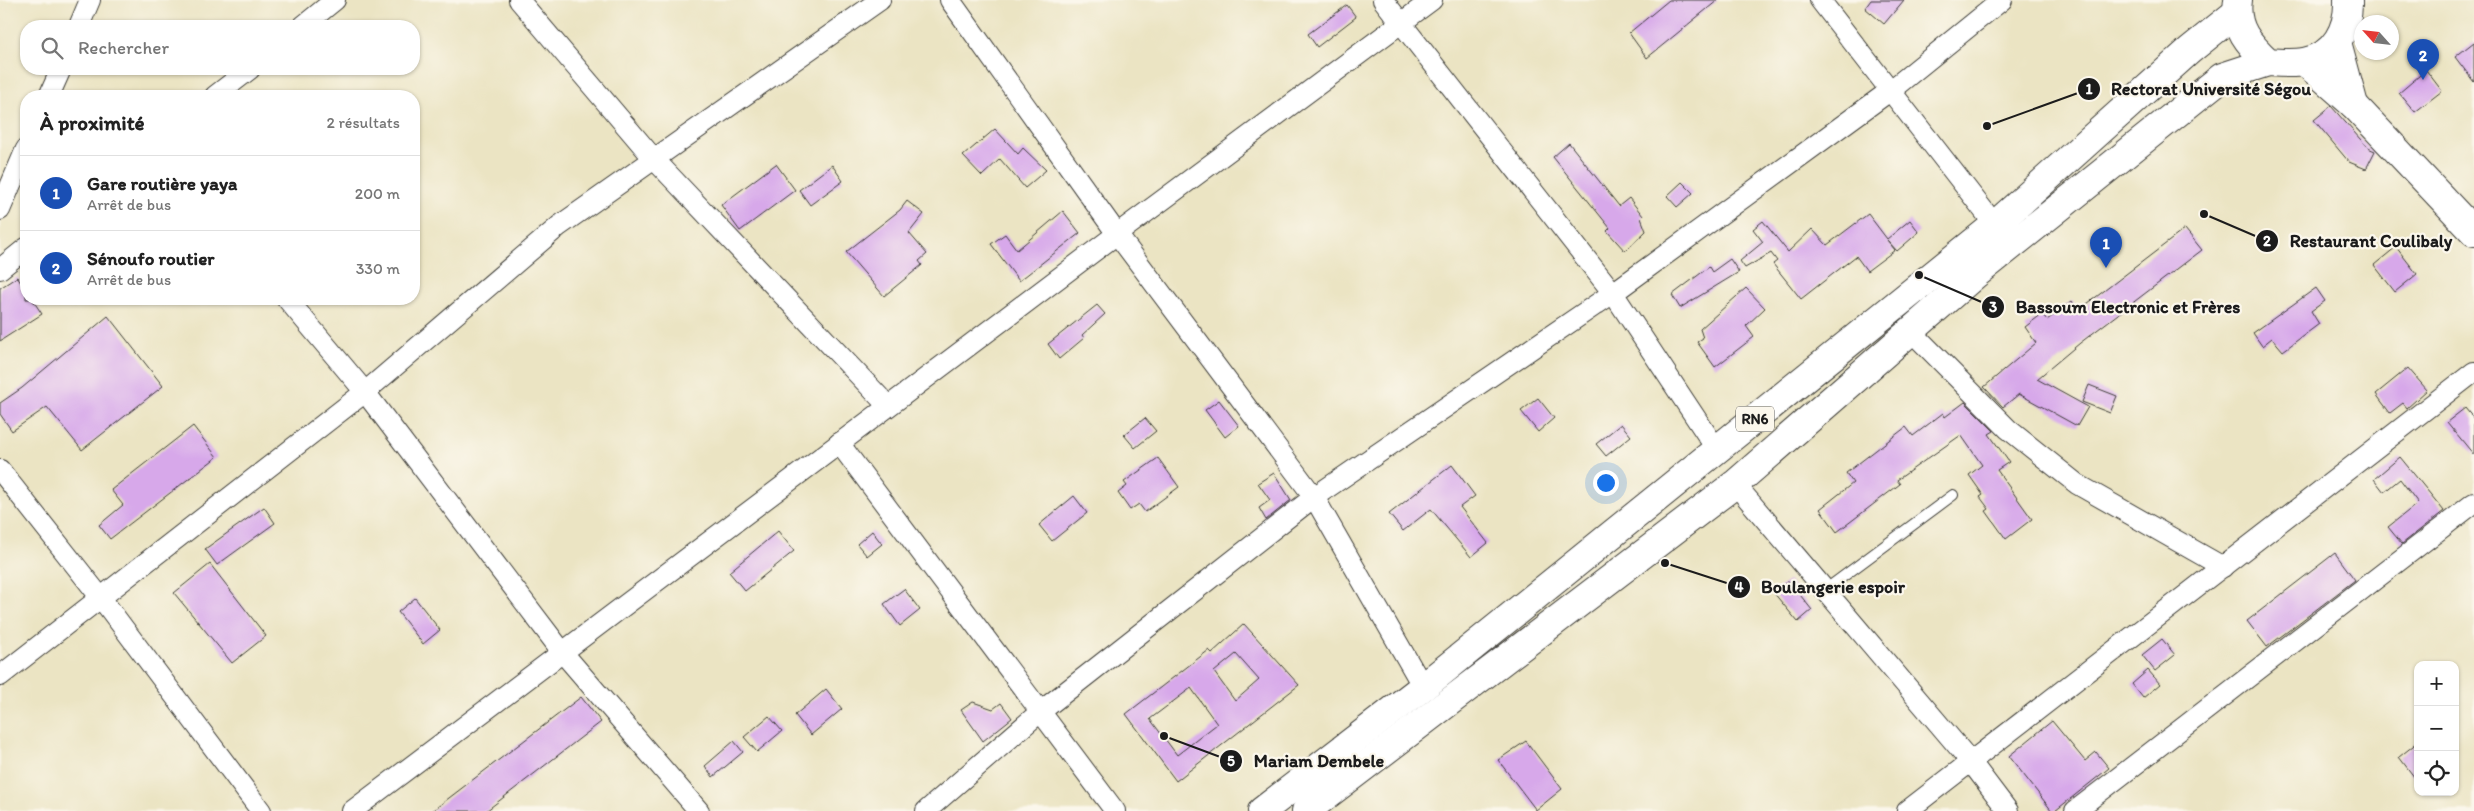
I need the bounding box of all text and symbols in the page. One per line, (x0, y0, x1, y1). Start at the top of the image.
north arrow (2354, 15, 2399, 60)
search box (20, 20, 420, 75)
icon: search (38, 34, 66, 62)
text: Rechercher (78, 36, 169, 59)
pin: 2 (2407, 39, 2439, 80)
callout: Rectorat Université Ségou (2076, 73, 2322, 106)
text: Rectorat Université Ségou (2111, 78, 2311, 100)
text: 1 (2086, 80, 2093, 98)
text: À proximité (40, 110, 145, 135)
text: 2 résultats (326, 113, 400, 132)
text: Gare routière yaya (87, 172, 237, 195)
text: 1 (52, 184, 60, 203)
text: 200 m (355, 184, 400, 203)
text: Arrêt de bus (87, 195, 171, 214)
callout: Restaurant Coulibaly (2255, 224, 2463, 257)
pin: 1 (2090, 227, 2122, 268)
text: Restaurant Coulibaly (2290, 230, 2453, 252)
text: 2 (2263, 232, 2271, 250)
text: Sénoufo routier (87, 247, 214, 270)
text: 2 (52, 259, 60, 278)
text: 330 m (356, 259, 400, 278)
text: Arrêt de bus (87, 270, 171, 289)
callout: Bassoum Electronic et Frères (1981, 291, 2250, 324)
text: Bassoum Electronic et Frères (2016, 296, 2240, 318)
text: 3 (1989, 298, 1997, 316)
road number: RN6 (1736, 406, 1774, 432)
your location (1593, 470, 1619, 496)
callout: Boulangerie espoir (1726, 570, 1915, 603)
text: Boulangerie espoir (1761, 576, 1906, 598)
text: 4 (1734, 578, 1744, 596)
map controls (2414, 661, 2459, 796)
button: + (2414, 661, 2459, 706)
button: − (2414, 706, 2459, 751)
callout: Mariam Dembele (1219, 745, 1394, 778)
text: Mariam Dembele (1254, 750, 1385, 772)
button: locate (2414, 751, 2459, 796)
text: 5 (1227, 752, 1235, 770)

